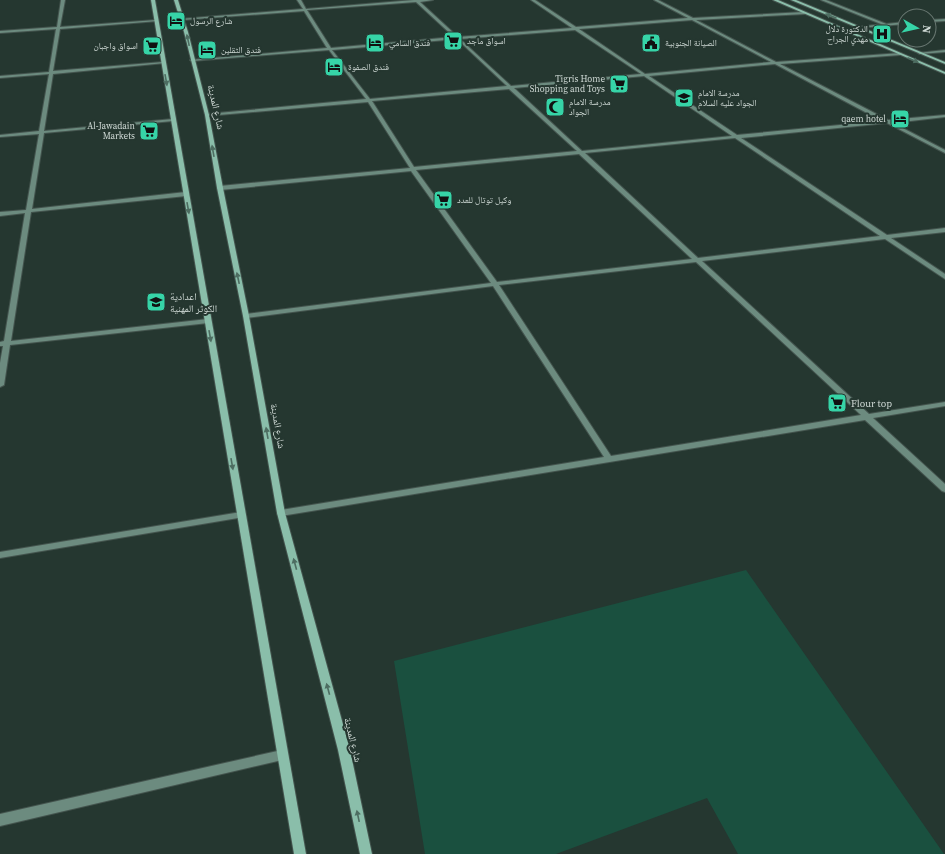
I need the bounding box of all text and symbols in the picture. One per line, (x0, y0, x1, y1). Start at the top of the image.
north arrow (897, 8, 937, 48)
hotel icon: شارع الرسول (165, 10, 187, 32)
one-way arrow (826, 13, 837, 19)
place label: شارع الرسول (190, 15, 232, 27)
place label: الدكتورة دلال مهدي الجراح (826, 23, 868, 46)
hospital icon: الدكتورة دلال مهدي الجراح (871, 23, 893, 45)
text: N (918, 24, 934, 34)
supermarket icon: اسواق ماجد (442, 30, 464, 52)
hotel icon: فندق السامي (364, 32, 386, 54)
public building icon: الصيانة الجنوبية (640, 32, 662, 54)
one-way arrow (184, 33, 190, 46)
supermarket icon: اسواق واجبان (141, 35, 163, 57)
place label: اسواق ماجد (467, 35, 506, 47)
place label: فندق السامي (389, 37, 430, 50)
place label: الصيانة الجنوبية (665, 37, 717, 49)
hotel icon: فندق الثقلين (196, 39, 218, 61)
place label: اسواق واجبان (93, 40, 138, 52)
place label: فندق الثقلين (221, 44, 261, 56)
hotel icon: فندق الصفوة (323, 56, 345, 78)
one-way arrow (908, 57, 920, 63)
place label: فندق الصفوة (348, 61, 389, 73)
place label: Tigris Home Shopping and Toys (530, 73, 605, 95)
supermarket icon: Tigris Home Shopping and Toys (608, 73, 630, 95)
one-way arrow (164, 74, 170, 86)
street label: شارع المدينة (205, 83, 228, 131)
school or university icon: مدرسة الامام الجواد عليه السلام (673, 87, 695, 109)
place label: مدرسة الامام الجواد عليه السلام (698, 87, 756, 110)
mosque icon: مدرسة الامام الجواد (544, 96, 566, 118)
place label: مدرسة الامام الجواد (569, 96, 611, 118)
hotel icon: qaem hotel (889, 108, 911, 130)
place label: qaem hotel (841, 113, 886, 125)
place label: Al-Jawadain Markets (87, 120, 136, 142)
supermarket icon: Al-Jawadain Markets (138, 120, 160, 142)
one-way arrow (210, 145, 216, 158)
supermarket icon: وكيل توتال للعدد (432, 189, 454, 211)
place label: وكيل توتال للعدد (457, 194, 512, 206)
one-way arrow (186, 202, 192, 214)
one-way arrow (235, 272, 241, 284)
place label: اعدادية الكوثر المهنية (170, 290, 217, 315)
school or university icon: اعدادية الكوثر المهنية (145, 291, 167, 313)
one-way arrow (208, 330, 214, 342)
supermarket icon: Flour top (826, 392, 848, 414)
place label: Flour top (851, 397, 892, 410)
street label: شارع المدينة (268, 402, 288, 450)
one-way arrow (264, 427, 270, 439)
one-way arrow (229, 458, 235, 470)
one-way arrow (291, 558, 297, 570)
one-way arrow (325, 683, 331, 695)
street label: شارع المدينة (341, 716, 365, 764)
one-way arrow (354, 810, 360, 822)

